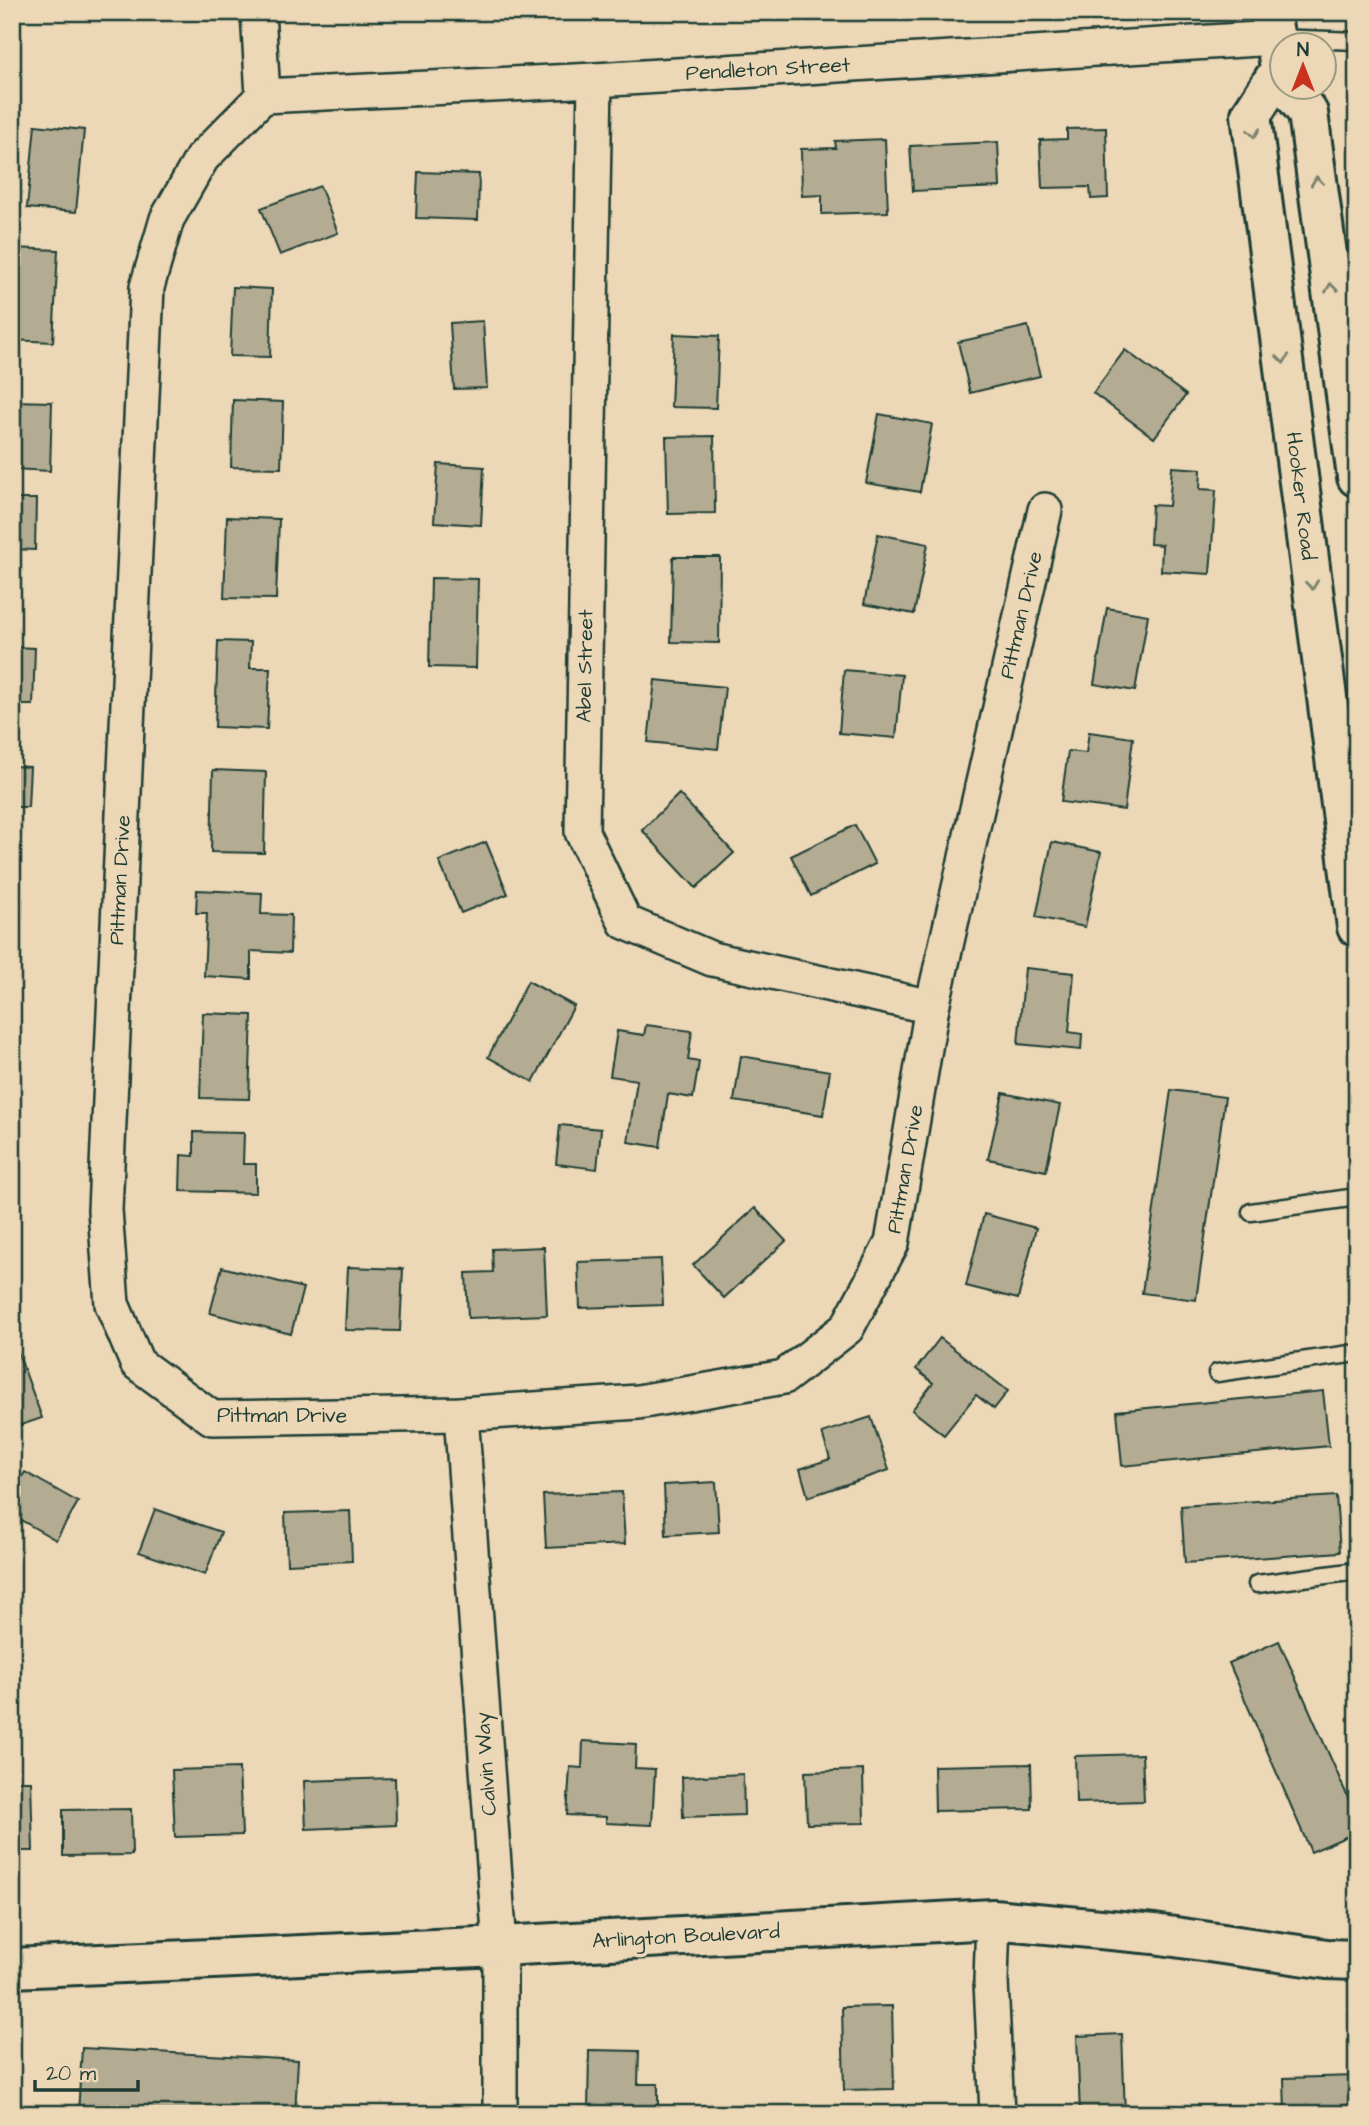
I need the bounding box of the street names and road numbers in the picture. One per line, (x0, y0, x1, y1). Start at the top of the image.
street label: Pendleton Street (685, 50, 851, 88)
street label: Hooker Road (1279, 430, 1323, 562)
street label: Pittman Drive (992, 548, 1050, 682)
street label: Abel Street (570, 609, 600, 723)
street label: Pittman Drive (102, 814, 138, 946)
street label: Pittman Drive (879, 1102, 931, 1236)
street label: Pittman Drive (217, 1401, 347, 1430)
street label: Calvin Way (468, 1711, 506, 1817)
street label: Arlington Boulevard (591, 1917, 781, 1957)

